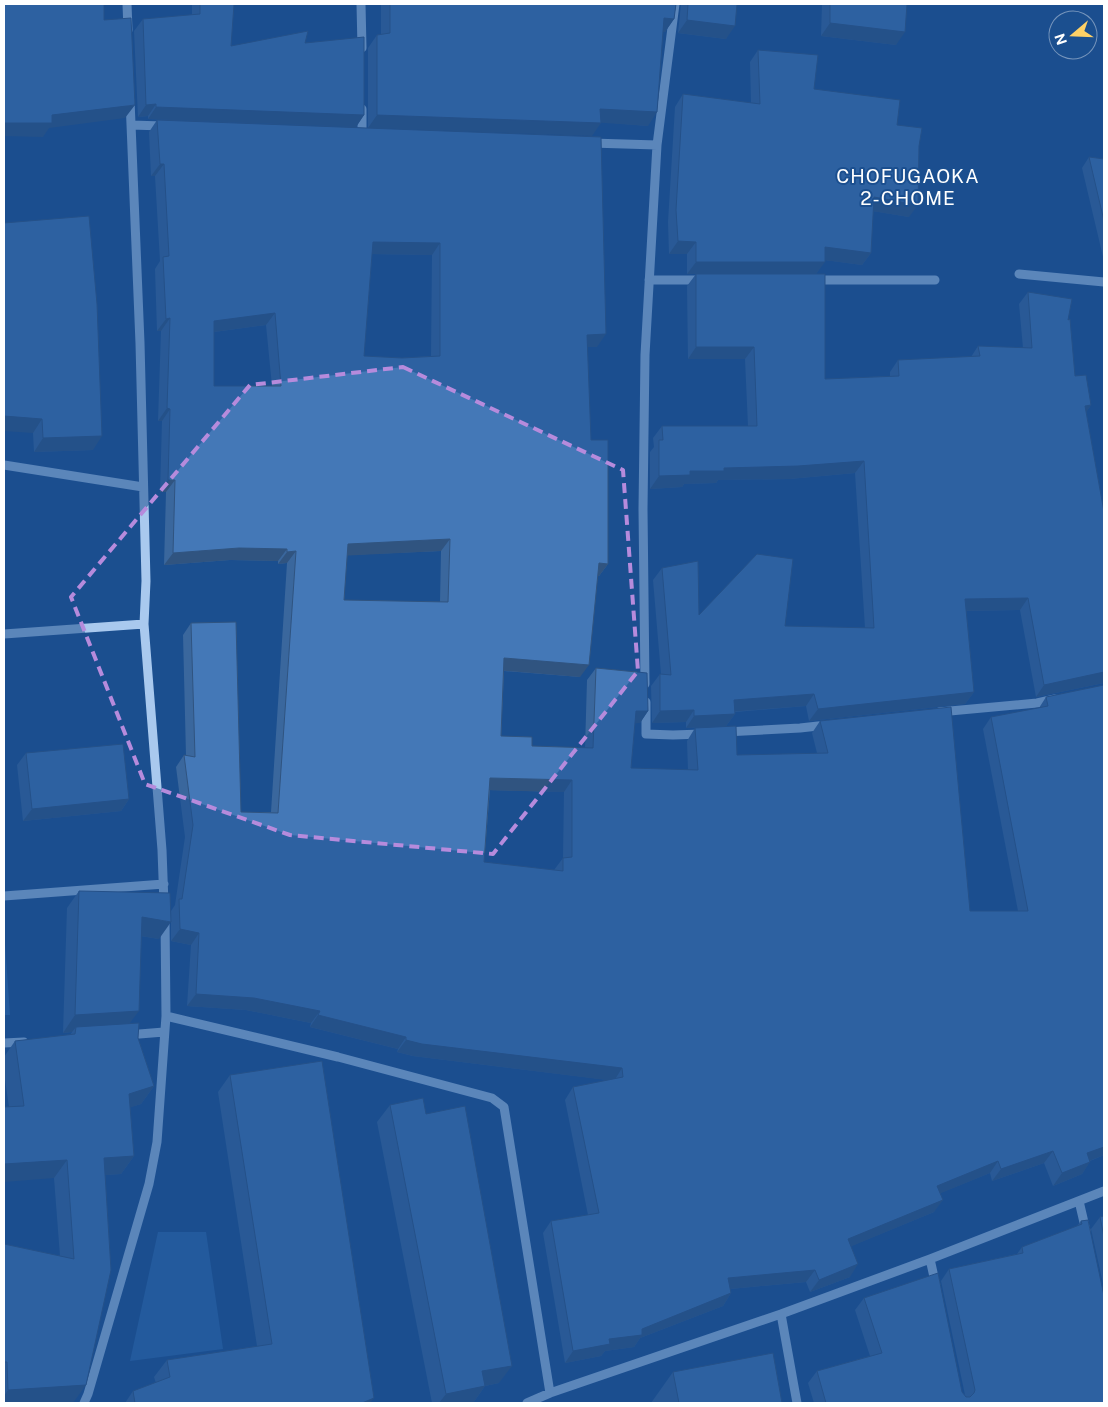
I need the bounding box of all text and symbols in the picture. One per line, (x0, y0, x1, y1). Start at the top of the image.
north arrow (1048, 10, 1098, 60)
text: N (1051, 31, 1070, 47)
district label: CHOFUGAOKA 2-CHOME (836, 165, 980, 209)

